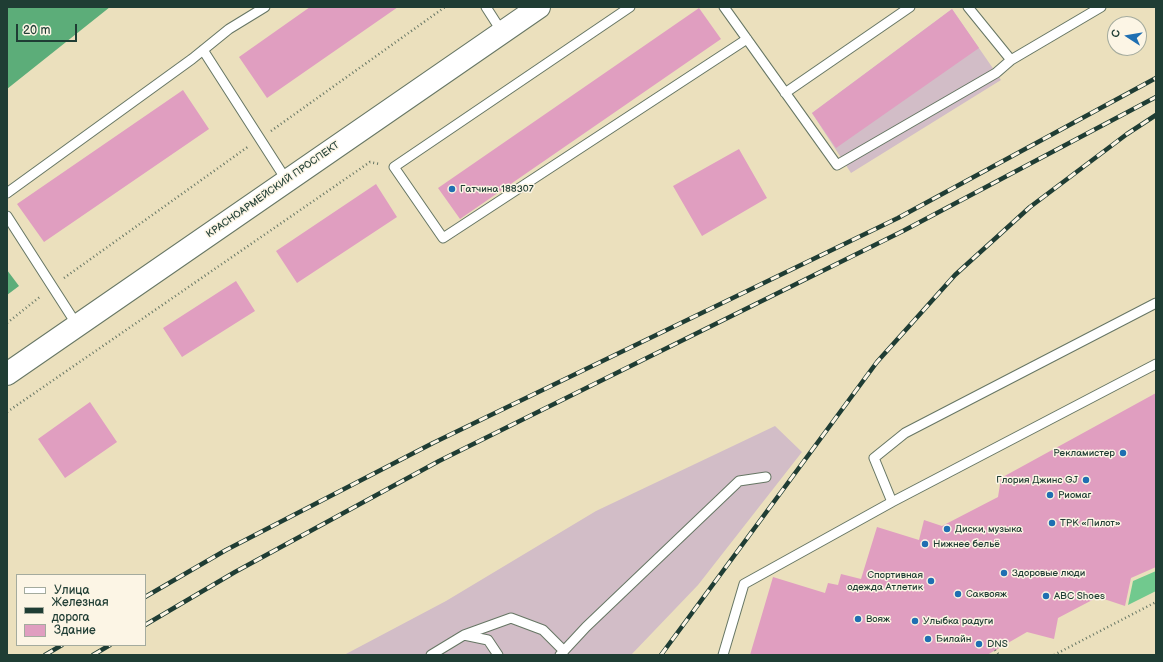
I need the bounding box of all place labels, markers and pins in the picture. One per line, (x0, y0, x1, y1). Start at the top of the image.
place label: Гатчина 188307 (460, 183, 534, 195)
marker: Гатчина 188307 (447, 184, 457, 194)
place label: Рекламистер (1053, 447, 1115, 459)
marker: Рекламистер (1118, 448, 1128, 458)
place label: Глория Джинс GJ (996, 474, 1078, 486)
marker: Глория Джинс GJ (1081, 475, 1091, 485)
place label: Риомаг (1058, 489, 1092, 501)
marker: Риомаг (1045, 490, 1055, 500)
place label: ТРК «Пилот» (1060, 517, 1121, 529)
marker: ТРК «Пилот» (1047, 518, 1057, 528)
place label: Диски, музыка (955, 523, 1022, 535)
marker: Диски, музыка (942, 524, 952, 534)
place label: Нижнее бельё (933, 538, 1000, 550)
marker: Нижнее бельё (920, 539, 930, 549)
place label: Здоровые люди (1012, 567, 1085, 579)
marker: Здоровые люди (999, 568, 1009, 578)
place label: Спортивная одежда Атлетик (847, 569, 923, 592)
marker: Спортивная одежда Атлетик (926, 576, 936, 586)
place label: Саквояж (966, 588, 1007, 600)
marker: Саквояж (953, 589, 963, 599)
place label: ABC Shoes (1054, 590, 1105, 602)
marker: ABC Shoes (1041, 591, 1051, 601)
place label: Вояж (866, 613, 890, 625)
marker: Вояж (853, 614, 863, 624)
place label: Улыбка радуги (923, 615, 993, 627)
marker: Улыбка радуги (910, 616, 920, 626)
place label: Билайн (936, 633, 971, 645)
marker: Билайн (923, 634, 933, 644)
place label: DNS (987, 638, 1008, 650)
marker: DNS (974, 639, 984, 649)

